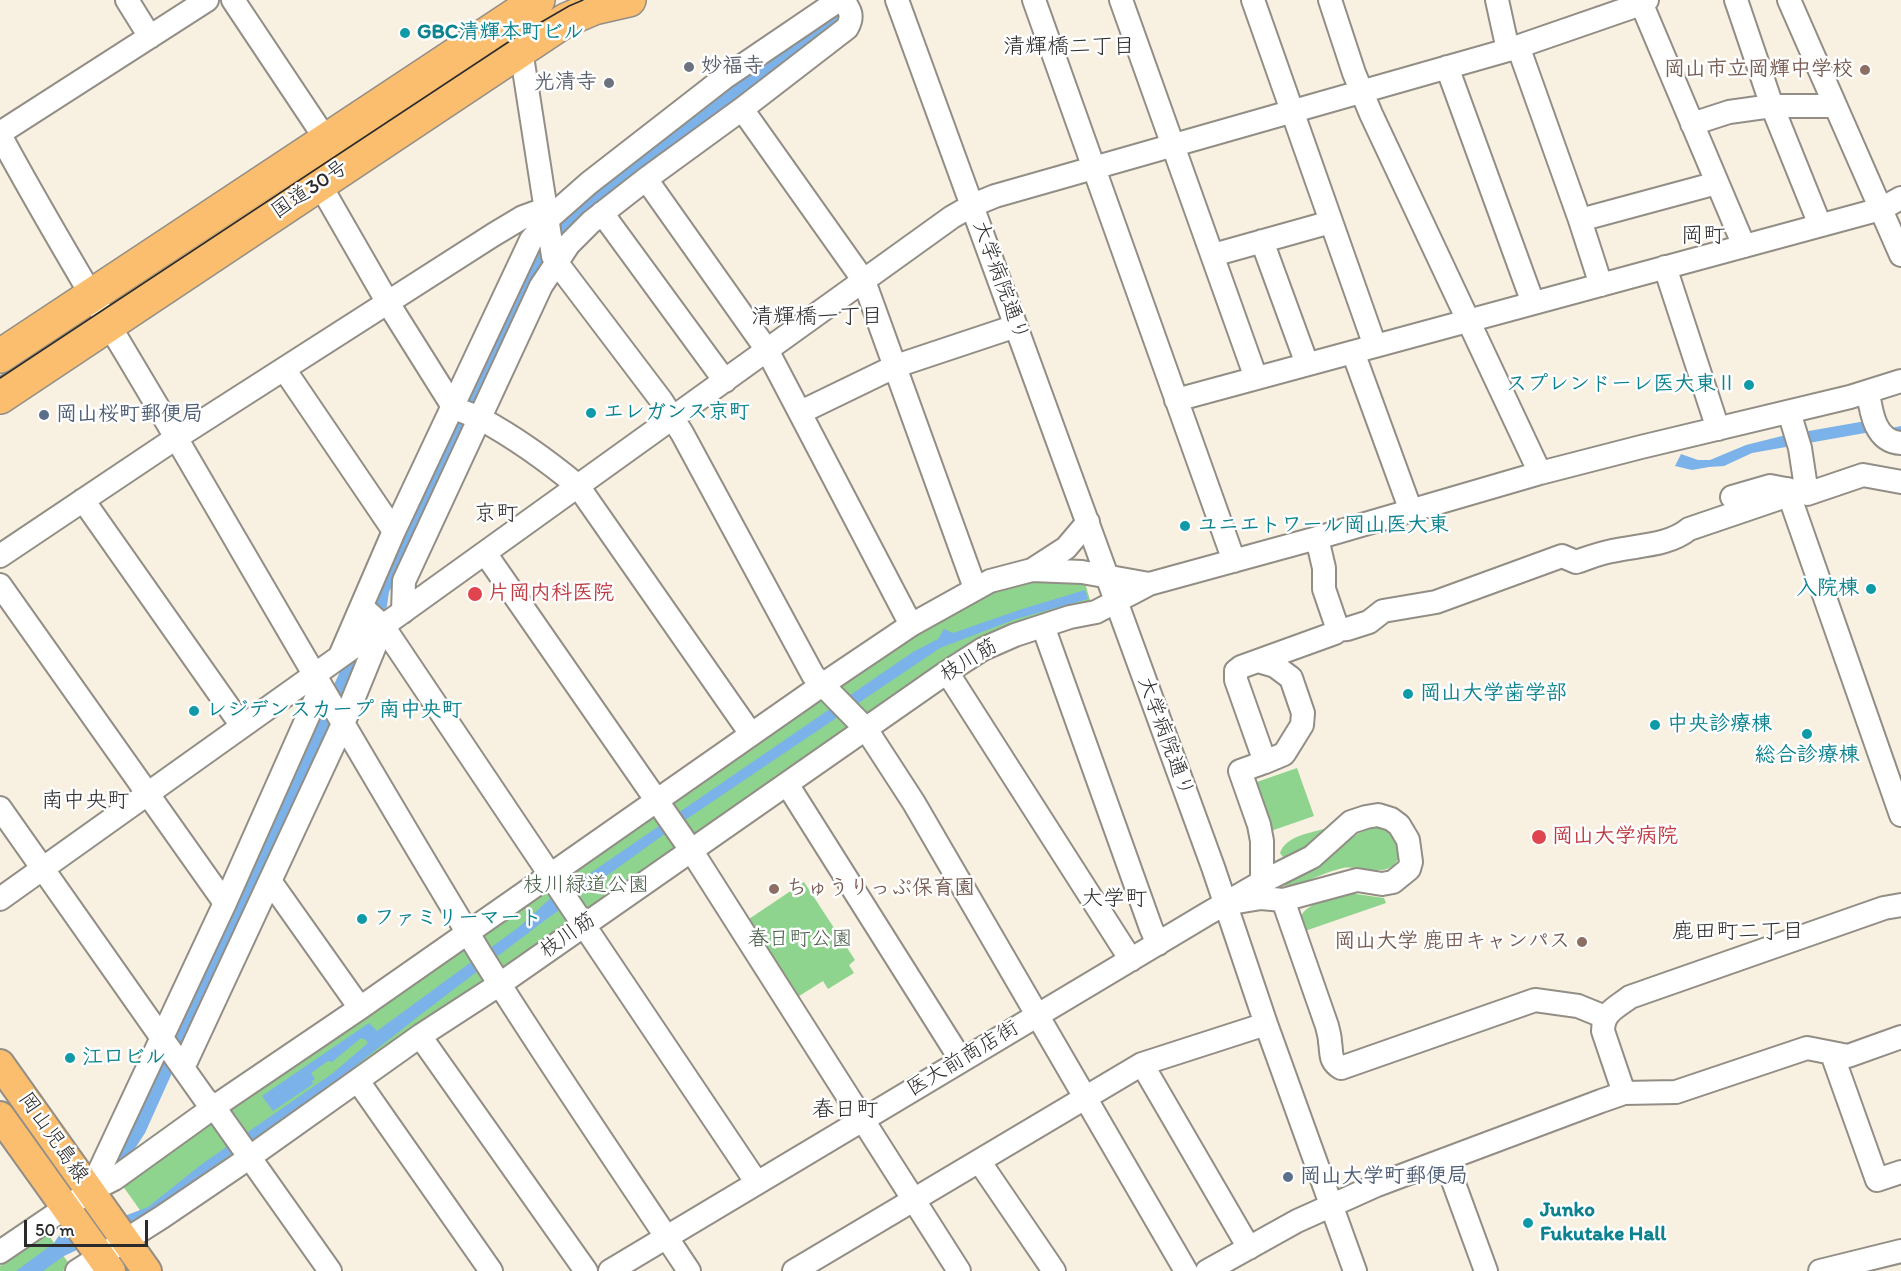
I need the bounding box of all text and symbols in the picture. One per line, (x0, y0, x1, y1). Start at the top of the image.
place label: GBC清輝本町ビル (417, 20, 584, 46)
marker: GBC清輝本町ビル (398, 26, 412, 40)
district label: 清輝橋二丁目 (1003, 34, 1135, 60)
place label: 妙福寺 (701, 54, 764, 80)
place label: 岡山市立岡輝中学校 (1664, 57, 1853, 83)
marker: 妙福寺 (682, 60, 696, 74)
marker: 岡山市立岡輝中学校 (1858, 63, 1872, 77)
place label: 光清寺 (534, 70, 597, 96)
marker: 光清寺 (602, 76, 616, 90)
street label: 国道30号 (267, 155, 353, 225)
street label: 大学病院通り (967, 217, 1033, 345)
district label: 岡町 (1681, 223, 1725, 249)
district label: 清輝橋一丁目 (751, 304, 883, 330)
place label: スプレンドーレ医大東Ⅱ (1506, 372, 1737, 398)
marker: スプレンドーレ医大東Ⅱ (1742, 378, 1756, 392)
place label: エレガンス京町 (603, 400, 750, 426)
place label: 岡山桜町郵便局 (56, 402, 203, 428)
marker: エレガンス京町 (584, 406, 598, 420)
marker: 岡山桜町郵便局 (37, 408, 51, 422)
district label: 京町 (474, 501, 518, 527)
place label: ユニエトワール岡山医大東 (1197, 513, 1449, 539)
marker: ユニエトワール岡山医大東 (1178, 519, 1192, 533)
place label: 入院棟 (1796, 576, 1859, 602)
place label: 片岡内科医院 (488, 581, 614, 607)
marker: 入院棟 (1864, 582, 1878, 596)
marker: 片岡内科医院 (466, 585, 484, 603)
street label: 枝川筋 (936, 634, 1002, 688)
street label: 大学病院通り (1132, 673, 1198, 801)
place label: 岡山大学歯学部 (1420, 681, 1567, 707)
marker: 岡山大学歯学部 (1401, 687, 1415, 701)
place label: レジデンスカープ 南中央町 (206, 698, 463, 724)
marker: レジデンスカープ 南中央町 (187, 704, 201, 718)
place label: 中央診療棟 (1667, 712, 1772, 738)
marker: 中央診療棟 (1648, 718, 1662, 732)
marker: 総合診療棟 (1800, 727, 1814, 741)
place label: 総合診療棟 (1755, 743, 1859, 769)
district label: 南中央町 (41, 788, 129, 814)
place label: 岡山大学病院 (1552, 824, 1678, 850)
marker: 岡山大学病院 (1530, 828, 1548, 846)
park label: 枝川緑道公園 (523, 873, 649, 899)
place label: ちゅうりっぷ保育園 (786, 876, 975, 902)
marker: ちゅうりっぷ保育園 (767, 882, 781, 896)
district label: 大学町 (1081, 886, 1147, 912)
place label: ファミリーマート (374, 906, 542, 932)
street label: 枝川筋 (535, 908, 601, 964)
marker: ファミリーマート (355, 912, 369, 926)
district label: 鹿田町二丁目 (1672, 919, 1804, 945)
park label: 春日町公園 (748, 927, 852, 953)
place label: 岡山大学 鹿田キャンパス (1334, 929, 1570, 955)
marker: 岡山大学 鹿田キャンパス (1575, 935, 1589, 949)
street label: 医大前商店街 (903, 1016, 1023, 1102)
place label: 江口ビル (82, 1045, 166, 1071)
marker: 江口ビル (63, 1051, 77, 1065)
street label: 岡山児島線 (13, 1088, 93, 1188)
district label: 春日町 (812, 1097, 878, 1123)
place label: 岡山大学町郵便局 (1300, 1164, 1468, 1190)
marker: 岡山大学町郵便局 (1281, 1170, 1295, 1184)
place label: Junko Fukutake Hall (1540, 1198, 1666, 1248)
scale bar (27, 1208, 152, 1246)
marker: Junko Fukutake Hall (1521, 1216, 1535, 1230)
text: 50 m (35, 1219, 75, 1241)

